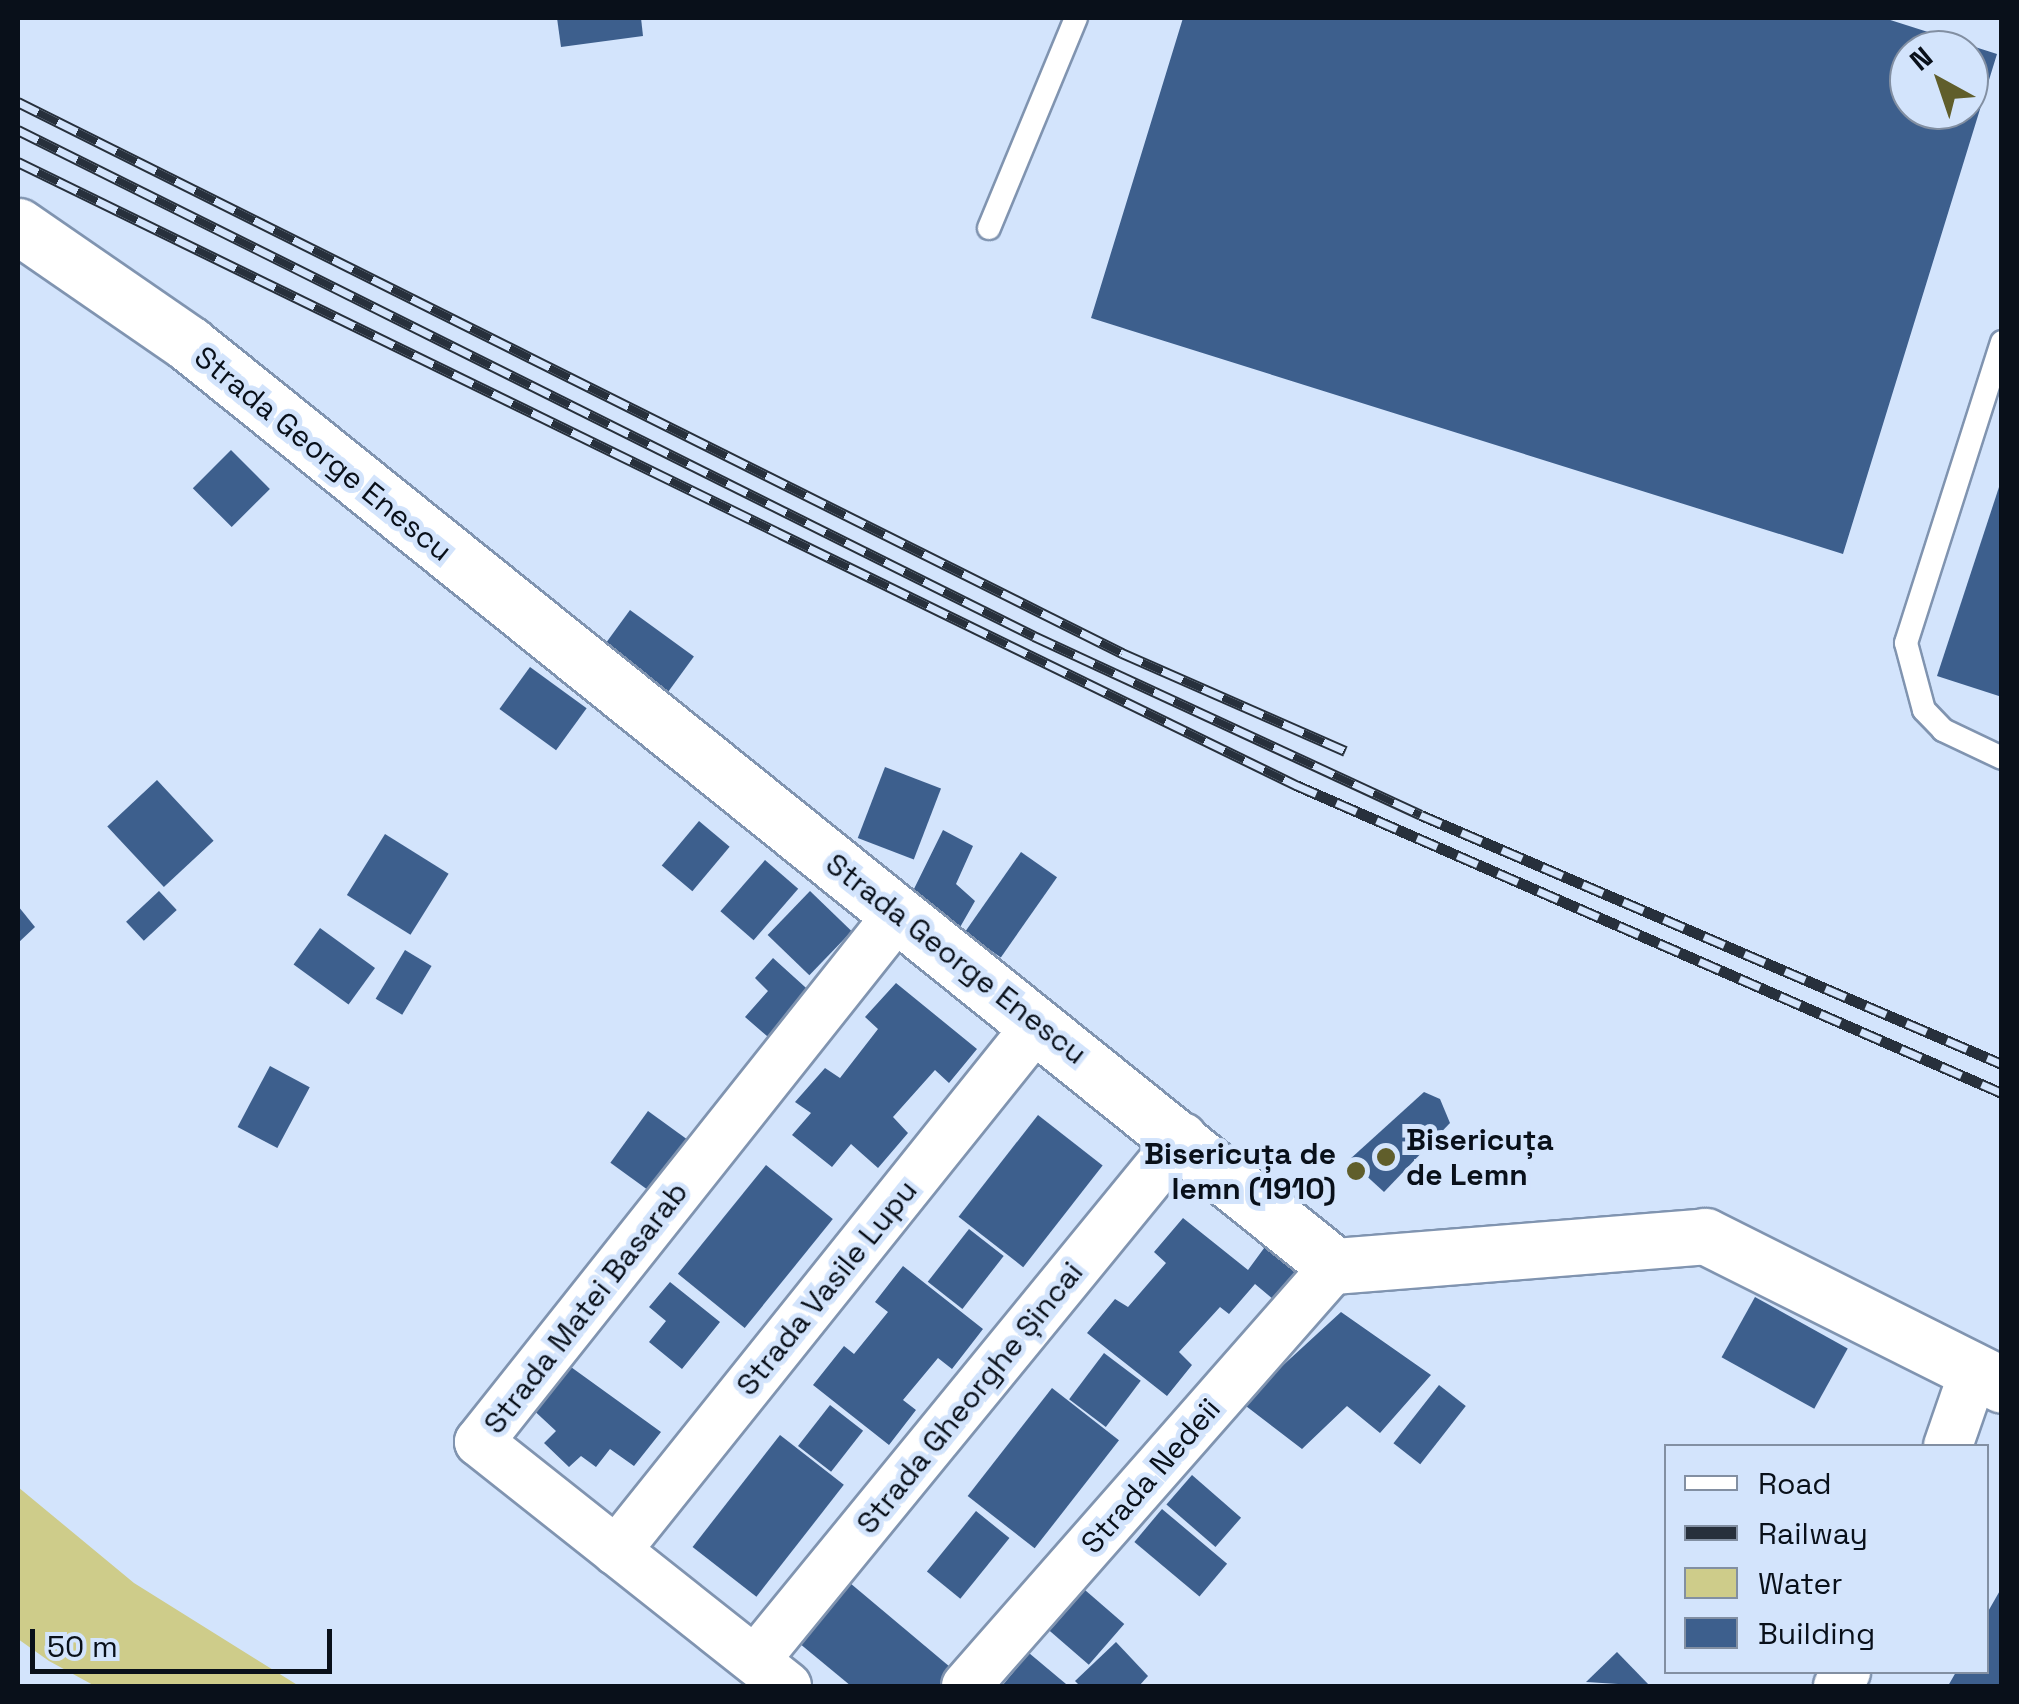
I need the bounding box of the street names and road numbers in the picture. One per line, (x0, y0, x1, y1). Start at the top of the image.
street label: Strada George Enescu (187, 339, 459, 569)
street label: Strada George Enescu (818, 846, 1094, 1072)
street label: Strada Vasile Lupu (729, 1173, 925, 1403)
street label: Strada Matei Basarab (476, 1175, 696, 1441)
street label: Strada Gheorghe Șincai (849, 1255, 1091, 1541)
street label: Strada Nedeii (1074, 1391, 1228, 1561)

